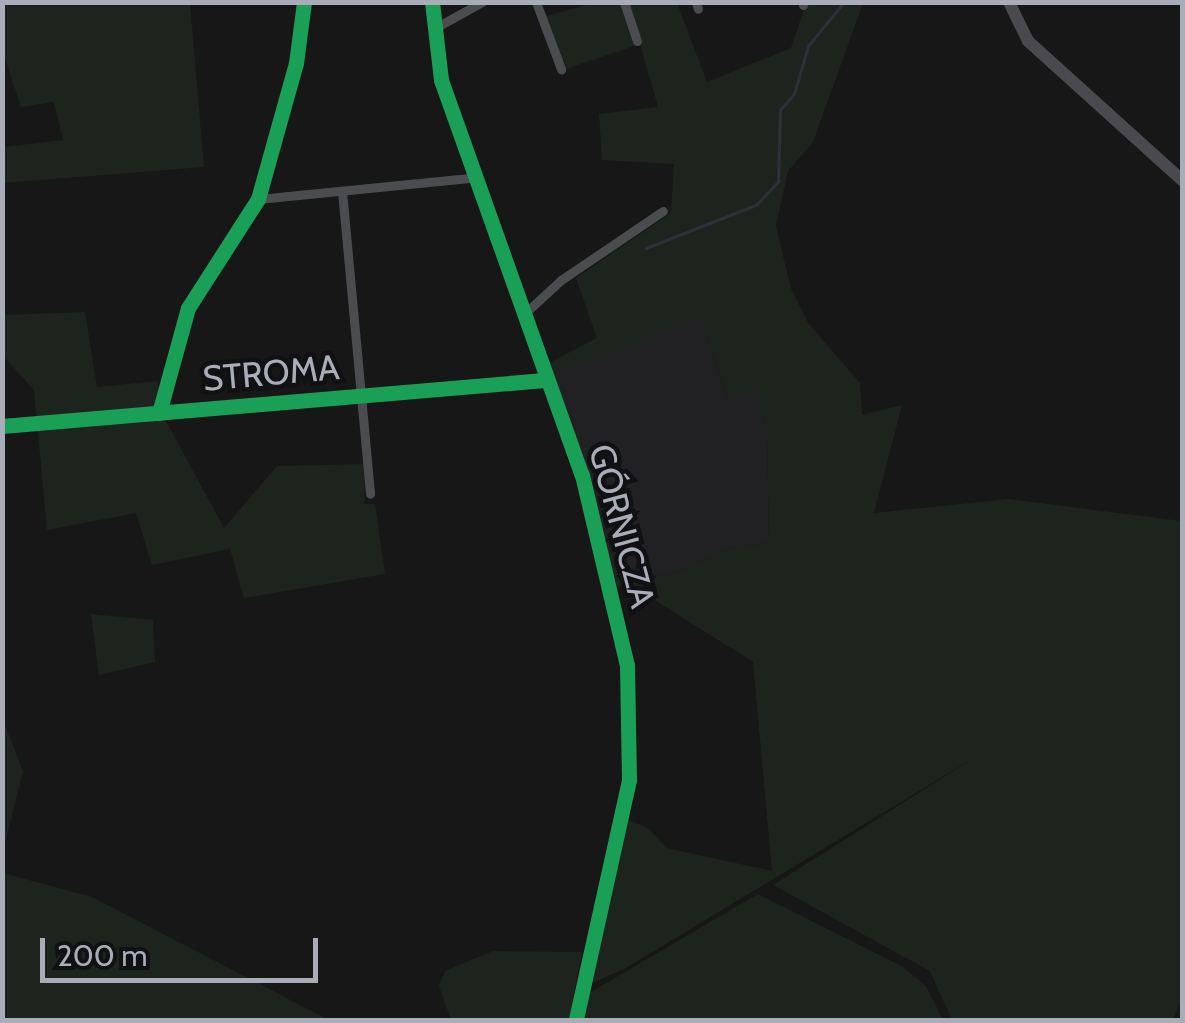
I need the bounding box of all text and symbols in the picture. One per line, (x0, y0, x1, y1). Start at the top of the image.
street label: STROMA (201, 346, 341, 400)
street label: GÓRNICZA (580, 440, 664, 612)
scale bar (45, 918, 322, 980)
text: 200 m (57, 937, 148, 974)

